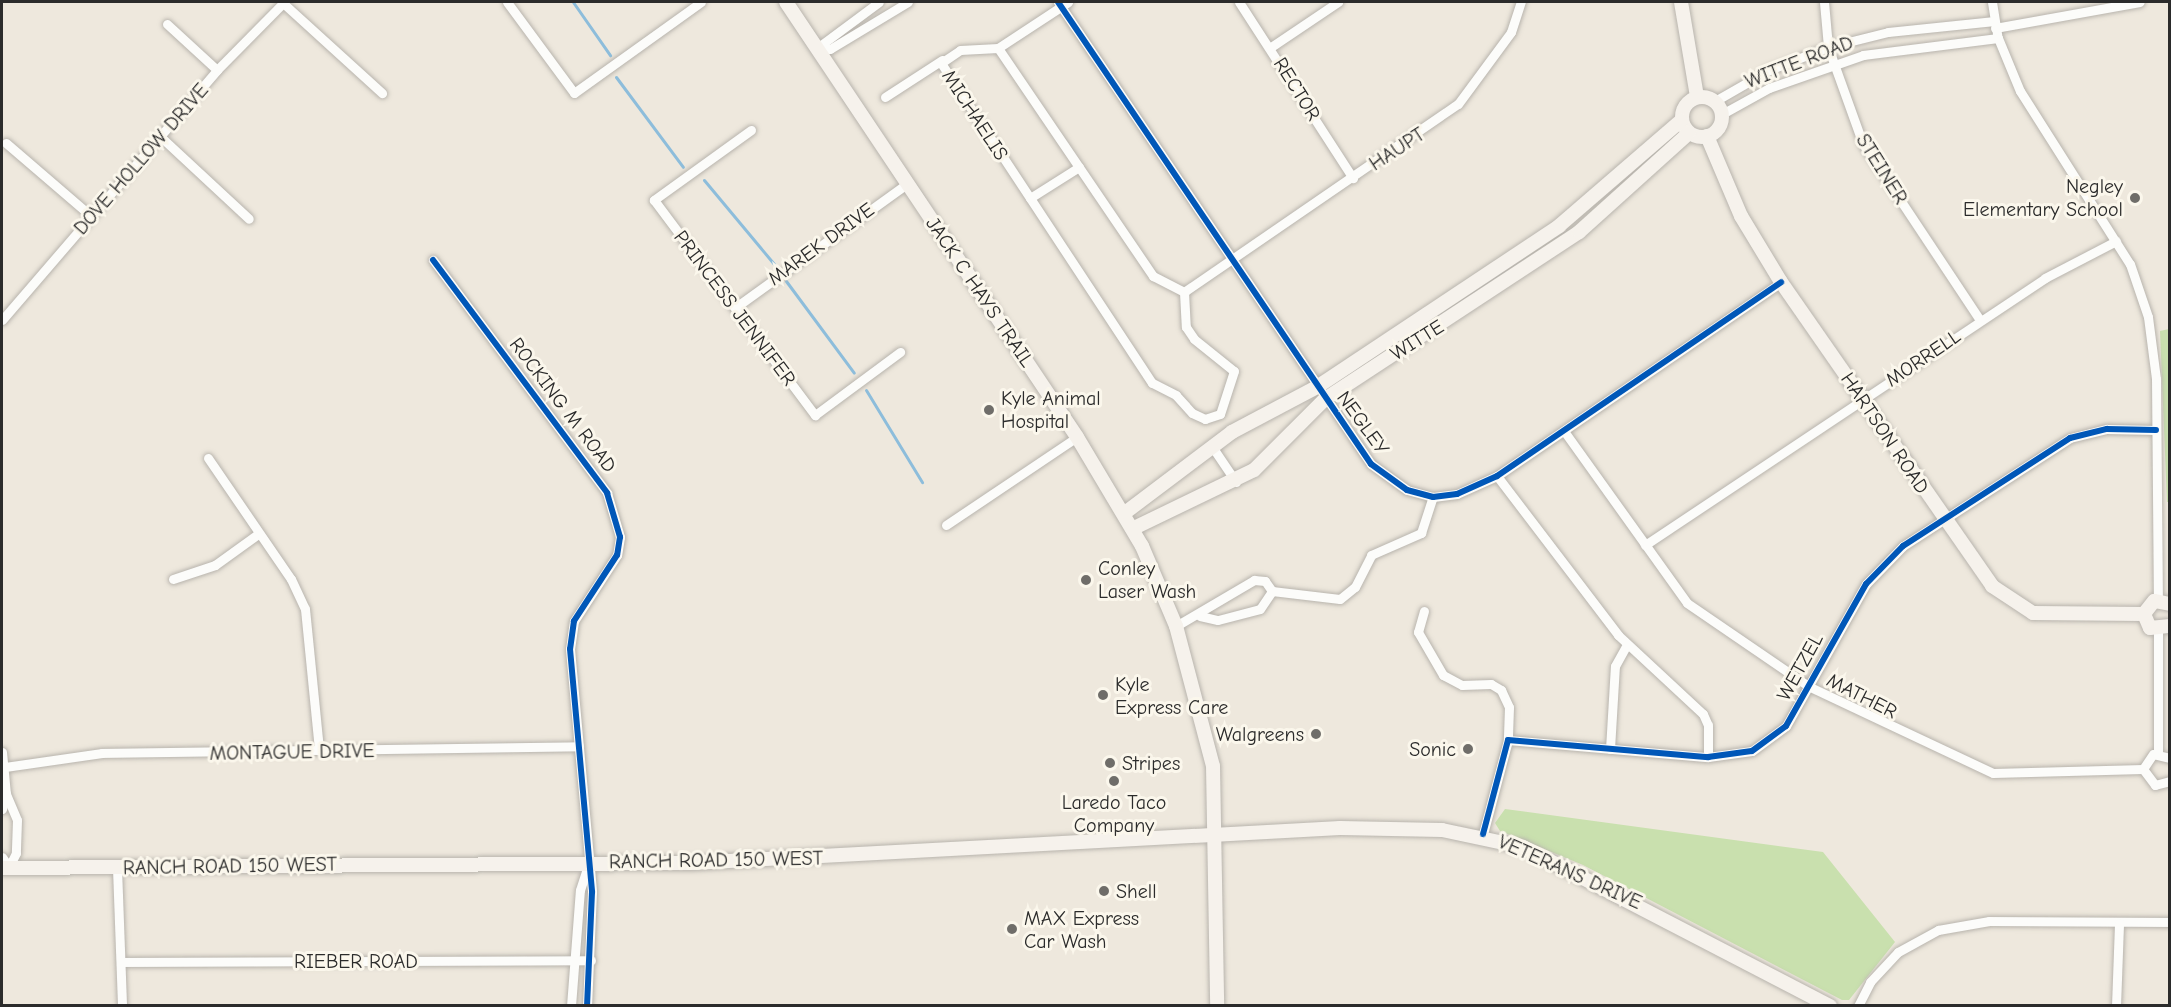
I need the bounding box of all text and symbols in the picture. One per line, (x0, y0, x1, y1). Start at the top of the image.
street label: WITTE ROAD (1741, 30, 1857, 94)
street label: RECTOR (1268, 53, 1326, 125)
street label: MICHAELIS (937, 65, 1013, 165)
street label: DOVE HOLLOW DRIVE (69, 78, 213, 240)
street label: HAUPT (1365, 122, 1429, 176)
street label: STEINER (1851, 129, 1913, 209)
place label: Negley Elementary School (1963, 174, 2123, 221)
marker: Negley Elementary School (2128, 191, 2142, 205)
street label: MAREK DRIVE (763, 197, 879, 291)
street label: JACK C HAYS TRAIL (921, 212, 1039, 372)
street label: PRINCESS JENNIFER (669, 226, 801, 390)
street label: WITTE (1386, 314, 1448, 366)
street label: MORRELL (1881, 324, 1965, 392)
street label: ROCKING M ROAD (504, 333, 622, 477)
street label: HARTSON ROAD (1836, 368, 1934, 498)
place label: Kyle Animal Hospital (1001, 386, 1101, 433)
street label: NEGLEY (1332, 386, 1394, 460)
marker: Kyle Animal Hospital (982, 403, 996, 417)
place label: Conley Laser Wash (1098, 556, 1196, 603)
marker: Conley Laser Wash (1079, 573, 1093, 587)
street label: WETZEL (1772, 629, 1828, 705)
street label: MATHER (1823, 668, 1901, 724)
place label: Kyle Express Care (1115, 672, 1228, 719)
marker: Kyle Express Care (1096, 688, 1110, 702)
place label: Walgreens (1216, 722, 1304, 746)
marker: Walgreens (1309, 727, 1323, 741)
place label: Sonic (1409, 737, 1456, 761)
street label: MONTAGUE DRIVE (209, 739, 375, 765)
marker: Sonic (1461, 742, 1475, 756)
place label: Stripes (1122, 751, 1180, 775)
marker: Stripes (1103, 756, 1117, 770)
marker: Laredo Taco Company (1107, 774, 1121, 788)
place label: Laredo Taco Company (1062, 790, 1166, 837)
street label: VETERANS DRIVE (1494, 830, 1646, 914)
street label: RANCH ROAD 150 WEST (609, 846, 823, 874)
street label: RANCH ROAD 150 WEST (123, 852, 337, 880)
place label: Shell (1116, 879, 1157, 903)
marker: Shell (1097, 884, 1111, 898)
place label: MAX Express Car Wash (1024, 906, 1139, 953)
marker: MAX Express Car Wash (1005, 922, 1019, 936)
street label: RIEBER ROAD (294, 949, 418, 973)

